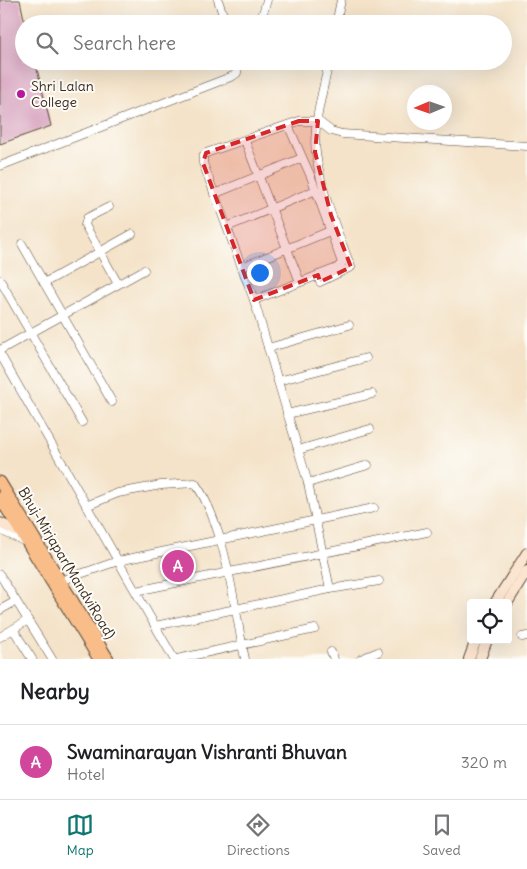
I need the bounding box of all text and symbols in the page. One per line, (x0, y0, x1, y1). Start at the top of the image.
search box (15, 15, 512, 70)
icon: search (33, 29, 61, 57)
text: Search here (73, 31, 176, 55)
place label: Shri Lalan College (31, 77, 94, 111)
north arrow (407, 85, 452, 130)
marker: Shri Lalan College (15, 88, 27, 100)
your location (247, 260, 273, 286)
street label: Bhuj-Mirjapar(MandviRoad) (14, 484, 120, 642)
pin: A (162, 547, 194, 585)
map controls (467, 599, 512, 644)
button: locate (467, 599, 512, 644)
text: Nearby (20, 678, 90, 705)
text: Swaminarayan Vishranti Bhuvan (67, 740, 347, 764)
text: A (31, 752, 41, 772)
text: 320 m (461, 752, 507, 772)
text: Hotel (67, 764, 105, 784)
tab: Map (66, 811, 94, 859)
tab: Directions (227, 811, 290, 859)
tab: Saved (422, 811, 461, 859)

